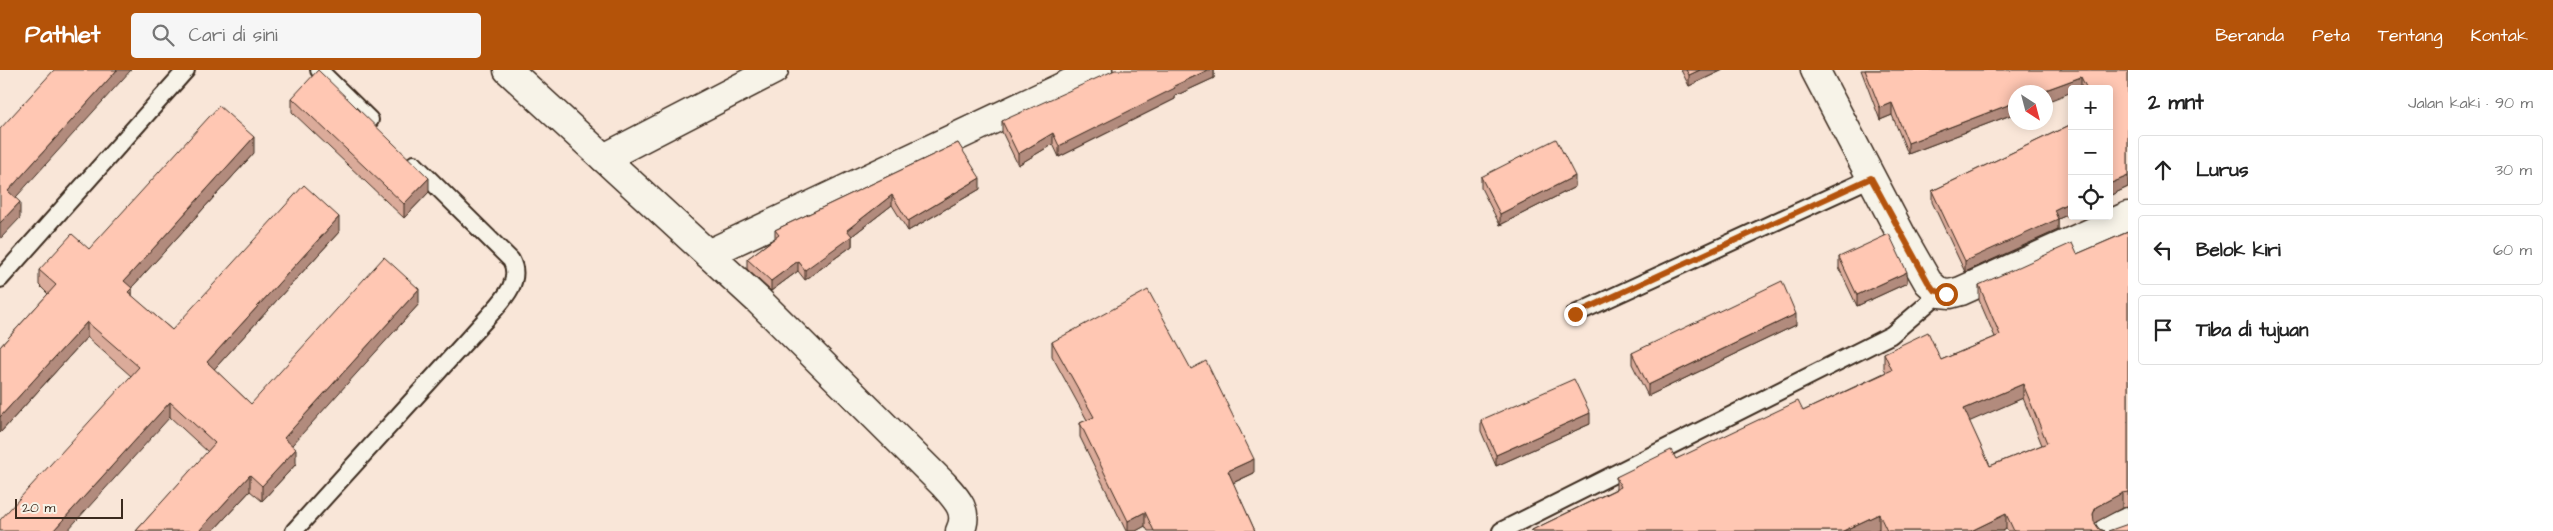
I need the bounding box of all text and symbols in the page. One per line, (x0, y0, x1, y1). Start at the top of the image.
search box (131, 13, 481, 58)
text: Pathlet (25, 18, 101, 52)
icon: search (149, 21, 177, 49)
text: Cari di sini (189, 22, 278, 49)
text: Beranda (2215, 23, 2284, 48)
text: Peta (2312, 23, 2350, 48)
text: Tentang (2378, 23, 2442, 48)
text: Kontak (2470, 23, 2528, 48)
north arrow (2008, 85, 2053, 130)
map controls (2068, 85, 2113, 220)
button: + (2068, 85, 2113, 130)
text: 2 mnt (2148, 88, 2204, 117)
text: Jalan kaki · 90 m (2408, 92, 2533, 114)
button: − (2068, 130, 2113, 175)
icon: ahead (2149, 156, 2177, 184)
text: Lurus (2196, 157, 2248, 184)
text: 30 m (2495, 159, 2532, 181)
button: locate (2068, 175, 2113, 220)
icon: left (2149, 236, 2177, 264)
text: Belok kiri (2196, 237, 2281, 264)
text: 60 m (2493, 239, 2532, 261)
route start (1935, 283, 1958, 306)
route end (1564, 303, 1587, 326)
icon: arrive (2149, 316, 2177, 344)
text: Tiba di tujuan (2196, 317, 2308, 344)
scale bar (15, 496, 122, 519)
text: 20 m (22, 498, 55, 518)

